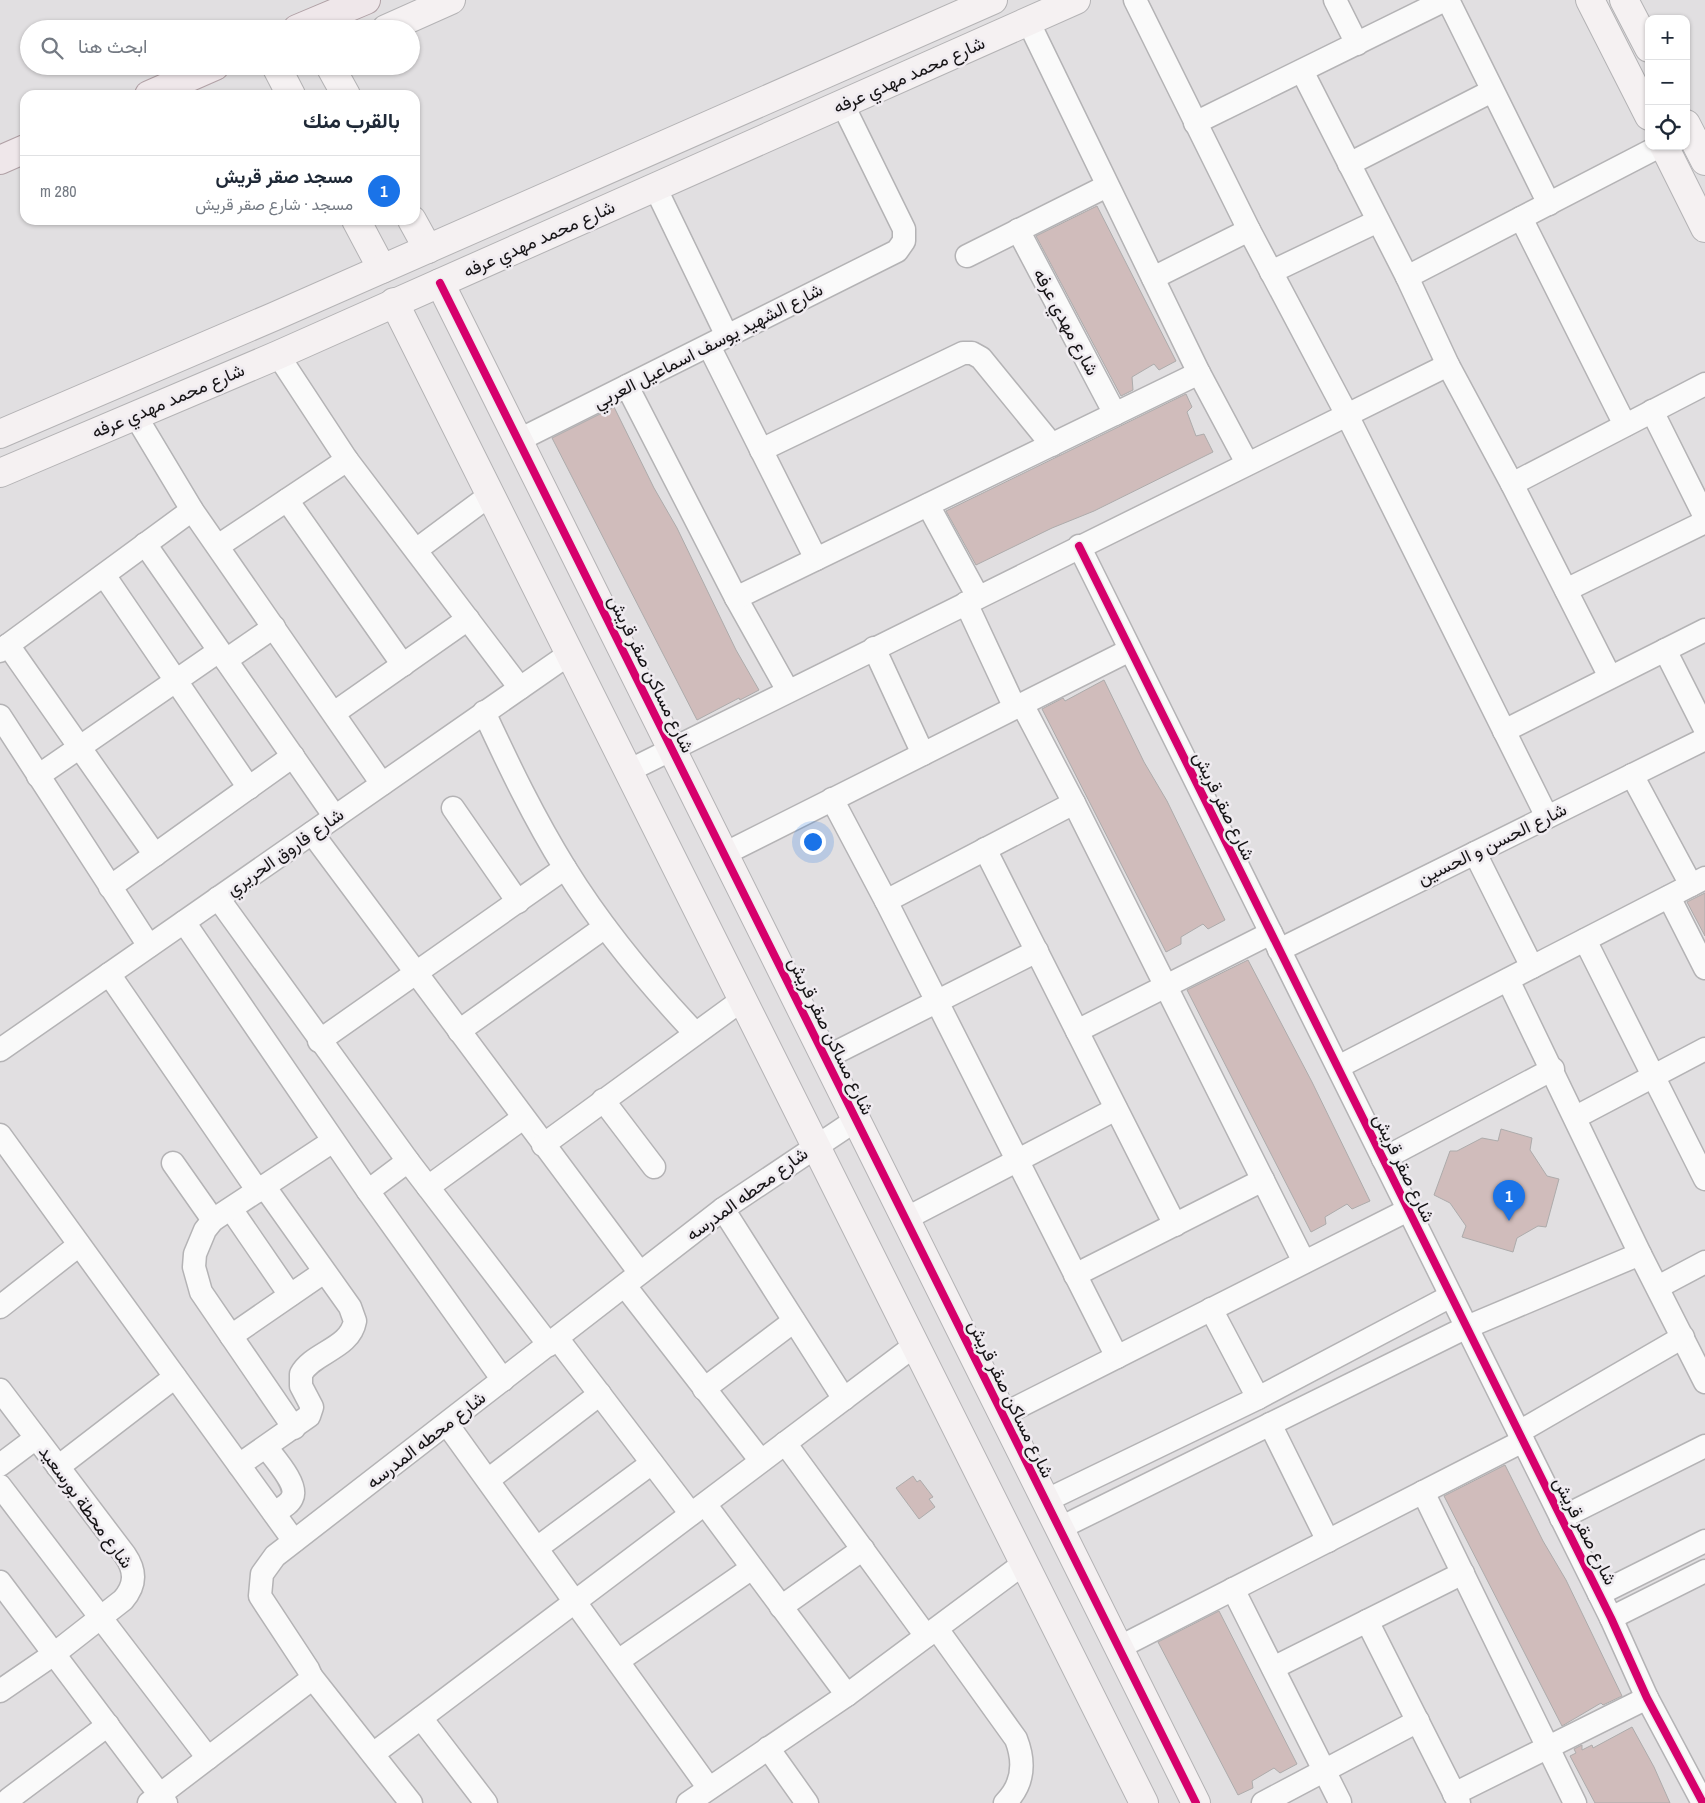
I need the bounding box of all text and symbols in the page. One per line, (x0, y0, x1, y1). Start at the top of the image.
map controls (1645, 15, 1690, 150)
button: + (1645, 15, 1690, 60)
search box (20, 20, 420, 75)
street label: شارع محمد مهدي عرفه (829, 30, 990, 122)
text: ابحث هنا (78, 33, 148, 59)
icon: search (38, 34, 66, 62)
button: − (1645, 60, 1690, 105)
button: locate (1645, 105, 1690, 150)
text: بالقرب منك (303, 106, 400, 135)
text: مسجد صقر قريش (215, 163, 353, 189)
text: 280 m (40, 180, 76, 202)
text: 1 (380, 180, 388, 202)
text: مسجد · شارع صقر قريش (195, 193, 353, 215)
street label: شارع محمد مهدي عرفه (459, 194, 620, 286)
street label: شارع مهدي عرفه (1025, 264, 1105, 381)
street label: شارع الشهيد يوسف اسماعيل العربي (589, 277, 828, 417)
street label: شارع محمد مهدي عرفه (88, 357, 249, 447)
street label: شارع مساكن صقر قريش (602, 591, 701, 757)
street label: شارع صقر قريش (1187, 747, 1262, 864)
street label: شارع الحسن و الحسين (1413, 797, 1571, 891)
street label: شارع فاروق الحريري (221, 802, 350, 904)
your location (800, 829, 826, 855)
street label: شارع مساكن صقر قريش (782, 953, 881, 1119)
street label: شارع صقر قريش (1367, 1109, 1442, 1226)
street label: شارع محطه المدرسه (681, 1141, 813, 1246)
pin: 1 (1493, 1180, 1525, 1221)
street label: شارع مساكن صقر قريش (962, 1316, 1061, 1482)
street label: شارع محطه المدرسه (361, 1385, 491, 1494)
street label: شارع محطة بورسعيد (33, 1440, 140, 1573)
street label: شارع صقر قريش (1547, 1472, 1623, 1589)

